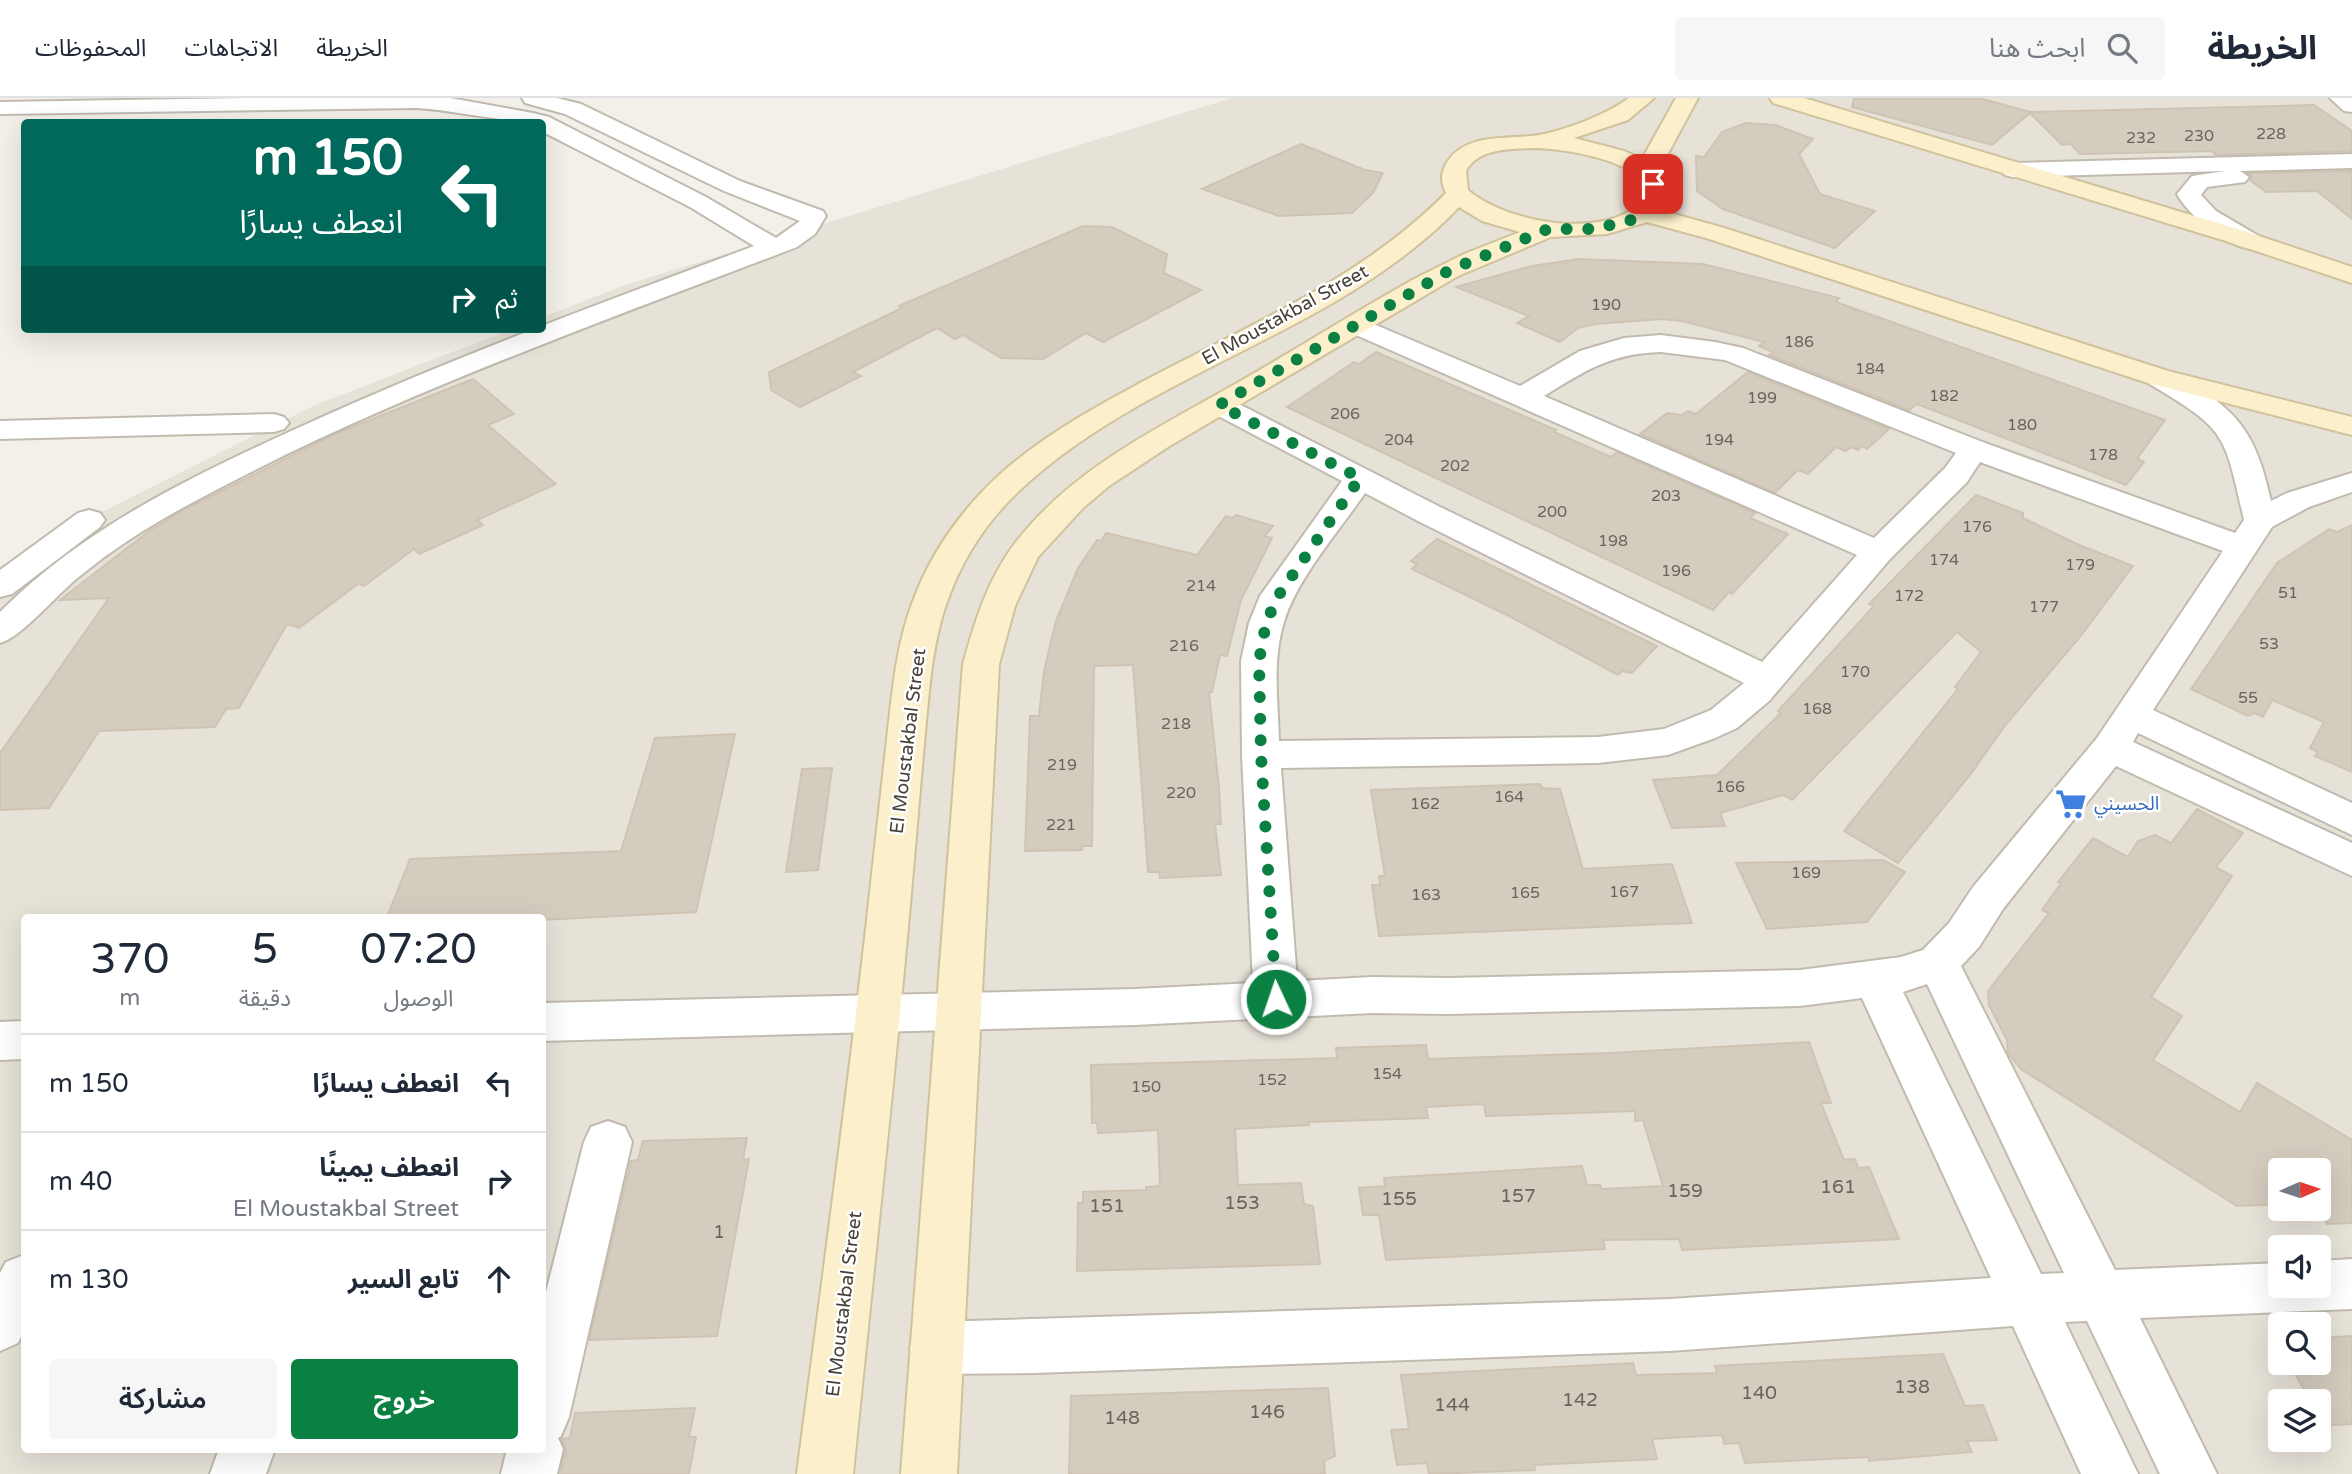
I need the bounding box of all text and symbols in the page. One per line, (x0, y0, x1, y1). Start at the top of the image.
search box (1675, 17, 2165, 80)
icon: search (2103, 29, 2141, 67)
text: الخريطة (2207, 29, 2317, 68)
text: ابحث هنا (1989, 33, 2085, 64)
text: المحفوظات (35, 34, 146, 63)
text: الاتجاهات (184, 34, 278, 63)
text: الخريطة (316, 34, 388, 63)
house number: 228 (2256, 124, 2286, 144)
house number: 230 (2184, 126, 2214, 146)
house number: 232 (2126, 128, 2156, 148)
text: 150 m (253, 129, 403, 188)
icon: left (427, 147, 518, 238)
pin (1623, 154, 1683, 214)
icon: arrive (1634, 165, 1672, 203)
text: انعطف يسارًا (239, 204, 403, 242)
street label: El Moustakbal Street (1198, 260, 1372, 370)
icon: right (444, 280, 482, 318)
text: ثم (496, 284, 518, 315)
house number: 190 (1591, 295, 1621, 315)
house number: 186 (1784, 332, 1814, 352)
house number: 184 (1855, 359, 1885, 379)
house number: 182 (1929, 386, 1959, 406)
house number: 199 (1747, 388, 1777, 408)
house number: 206 (1330, 404, 1360, 424)
house number: 180 (2007, 415, 2037, 435)
house number: 204 (1384, 430, 1414, 450)
house number: 194 (1704, 430, 1734, 450)
house number: 178 (2088, 445, 2118, 465)
house number: 202 (1440, 456, 1470, 476)
house number: 203 (1651, 486, 1681, 506)
house number: 200 (1537, 502, 1567, 522)
house number: 176 (1962, 517, 1992, 537)
house number: 198 (1598, 531, 1628, 551)
house number: 174 (1929, 550, 1959, 570)
house number: 179 (2065, 555, 2095, 575)
house number: 196 (1661, 561, 1691, 581)
house number: 214 (1186, 576, 1216, 596)
house number: 51 (2278, 583, 2298, 603)
house number: 172 (1894, 586, 1924, 606)
house number: 177 (2029, 597, 2059, 617)
house number: 53 (2259, 634, 2279, 654)
house number: 216 (1169, 636, 1199, 656)
street label: El Moustakbal Street (886, 647, 930, 835)
house number: 170 (1840, 662, 1870, 682)
house number: 55 (2238, 688, 2258, 708)
house number: 168 (1802, 699, 1832, 719)
house number: 218 (1161, 714, 1191, 734)
house number: 219 (1047, 755, 1077, 775)
house number: 166 (1715, 777, 1745, 797)
house number: 220 (1166, 783, 1196, 803)
house number: 164 (1494, 787, 1524, 807)
supermarket icon: الحسيني (2054, 787, 2088, 821)
place label: الحسيني (2094, 793, 2159, 818)
house number: 162 (1410, 794, 1440, 814)
house number: 221 (1046, 815, 1076, 835)
house number: 169 (1791, 863, 1821, 883)
house number: 167 (1609, 882, 1639, 902)
house number: 165 (1510, 883, 1540, 903)
house number: 163 (1411, 885, 1441, 905)
text: 5 (252, 924, 278, 975)
text: 07:20 (360, 924, 477, 975)
text: 370 (90, 934, 169, 985)
position arrow (1239, 962, 1313, 1036)
text: m (119, 984, 140, 1012)
text: دقيقة (239, 985, 291, 1013)
text: الوصول (384, 985, 453, 1013)
icon: left (480, 1064, 518, 1102)
house number: 154 (1372, 1064, 1402, 1084)
text: 150 m (49, 1068, 129, 1099)
text: انعطف يسارًا (313, 1068, 459, 1099)
house number: 152 (1257, 1070, 1287, 1090)
house number: 150 (1131, 1077, 1161, 1097)
text: انعطف يمينًا (319, 1152, 459, 1183)
north arrow (2268, 1158, 2331, 1222)
map controls (2268, 1158, 2331, 1452)
icon: right (480, 1162, 518, 1200)
text: 40 m (49, 1166, 112, 1197)
house number: 161 (1820, 1176, 1856, 1198)
house number: 159 (1667, 1180, 1703, 1202)
house number: 157 (1500, 1185, 1536, 1207)
house number: 155 (1381, 1188, 1417, 1210)
house number: 153 (1224, 1192, 1260, 1214)
text: El Moustakbal Street (233, 1195, 459, 1223)
house number: 151 (1089, 1195, 1125, 1217)
street label: El Moustakbal Street (822, 1210, 866, 1398)
house number: 1 (713, 1221, 725, 1243)
button: sound (2268, 1235, 2331, 1298)
icon: ahead (480, 1260, 518, 1298)
text: 130 m (49, 1264, 129, 1295)
text: تابع السير (348, 1264, 459, 1295)
button: search (2268, 1312, 2331, 1375)
button: مشاركة (49, 1359, 277, 1439)
button: خروج (291, 1359, 518, 1439)
house number: 138 (1894, 1376, 1930, 1398)
house number: 140 (1741, 1382, 1777, 1404)
house number: 142 (1562, 1389, 1598, 1411)
button: layers (2268, 1389, 2331, 1452)
house number: 144 (1434, 1394, 1470, 1416)
house number: 146 (1249, 1401, 1285, 1423)
house number: 148 (1104, 1407, 1140, 1429)

